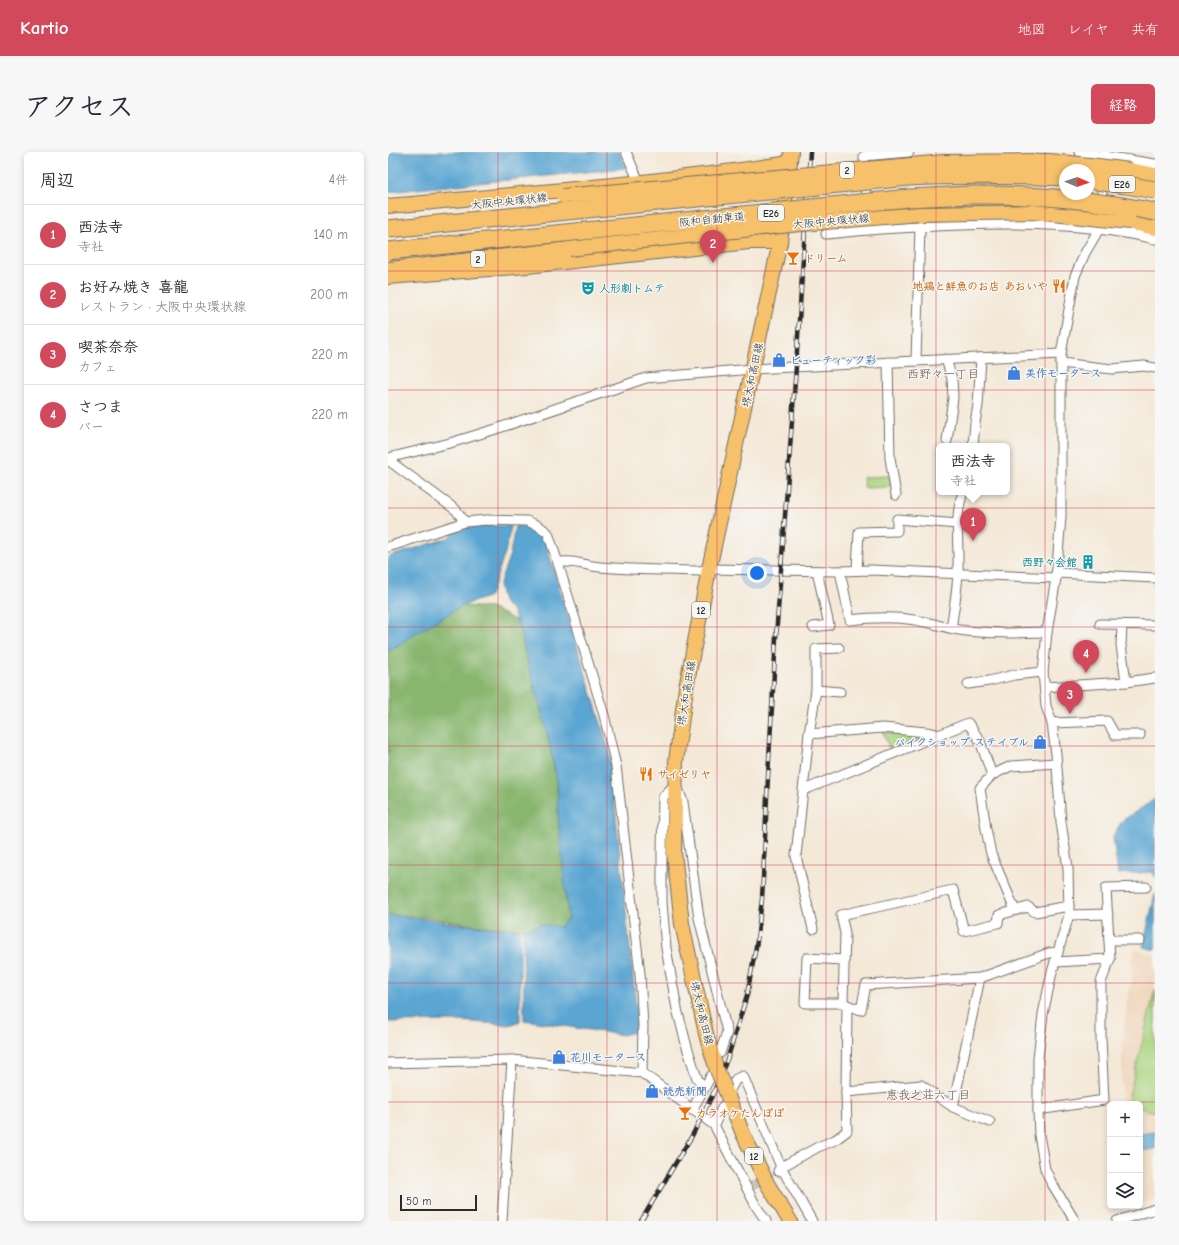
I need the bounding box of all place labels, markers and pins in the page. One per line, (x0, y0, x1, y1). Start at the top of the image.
pin: 2 (700, 230, 726, 263)
bar icon: ドリーム (785, 250, 801, 266)
place label: ドリーム (804, 252, 848, 265)
restaurant icon: 地鶏と鮮魚のお店 あおいや (1051, 278, 1067, 294)
theatre icon: 人形劇トムテ (580, 280, 596, 296)
place label: 地鶏と鮮魚のお店 あおいや (912, 280, 1048, 293)
place label: 人形劇トムテ (599, 282, 665, 295)
shop icon: ビューティック彩 (771, 352, 787, 368)
place label: ビューティック彩 (790, 354, 876, 367)
shop icon: 美作モータース (1006, 365, 1022, 381)
place label: 美作モータース (1025, 367, 1101, 380)
pin: 1 (960, 508, 986, 541)
building icon: 西野々会館 (1080, 554, 1096, 570)
place label: 西野々会館 (1022, 556, 1077, 569)
pin: 4 (1073, 640, 1099, 673)
pin: 3 (1057, 681, 1083, 714)
shop icon: バイクショップ ステイブル (1032, 734, 1048, 750)
place label: バイクショップ ステイブル (894, 736, 1029, 749)
restaurant icon: サイゼリヤ (638, 766, 654, 782)
place label: サイゼリヤ (657, 768, 711, 781)
shop icon: 花川モータース (551, 1049, 567, 1065)
place label: 花川モータース (570, 1051, 646, 1064)
shop icon: 読売新聞 (644, 1083, 660, 1099)
place label: 読売新聞 (663, 1085, 707, 1098)
bar icon: カラオケたんぽぽ (677, 1105, 693, 1121)
place label: カラオケたんぽぽ (696, 1107, 784, 1120)

